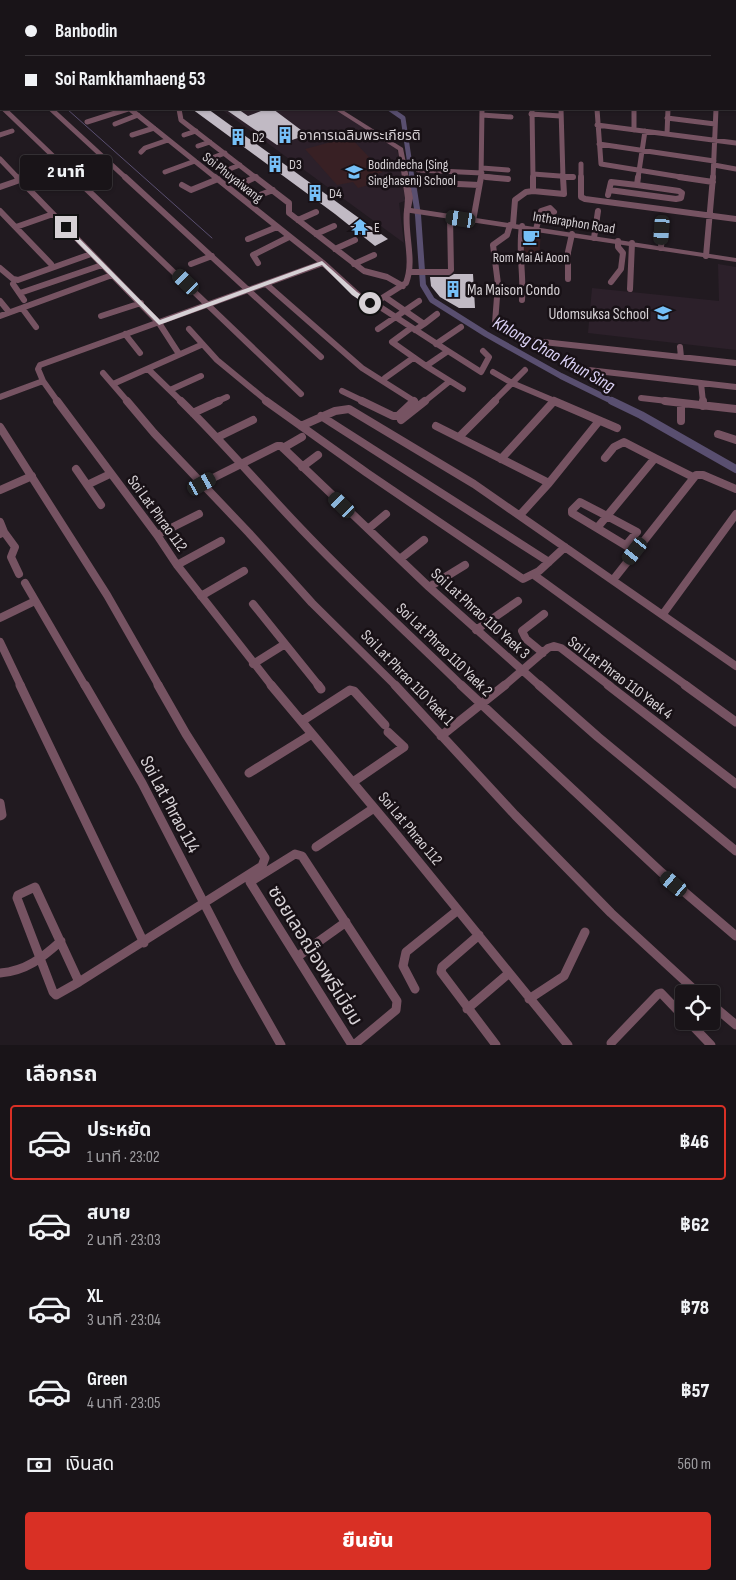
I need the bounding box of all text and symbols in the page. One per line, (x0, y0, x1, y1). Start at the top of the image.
text: Banbodin (55, 20, 117, 43)
text: Soi Ramkhamhaeng 53 (55, 68, 206, 91)
building icon: อาคารเฉลิมพระเกียรติ (275, 125, 295, 145)
building icon: D2 (228, 127, 248, 147)
place label: อาคารเฉลิมพระเกียรติ (299, 127, 421, 144)
place label: D2 (252, 129, 265, 146)
street label: Soi Phuyaiwang (199, 148, 267, 207)
callout: 2 นาที (20, 154, 112, 190)
building icon: D3 (265, 154, 285, 174)
place label: D3 (289, 156, 302, 173)
place label: Bodindecha (Sing Singhaseni) School (368, 156, 456, 189)
school or university icon: Bodindecha (Sing Singhaseni) School (344, 162, 364, 182)
text: 2 นาที (47, 163, 85, 182)
building icon: D4 (305, 183, 325, 203)
place label: D4 (329, 185, 342, 202)
street label: Intharaphon Road (532, 208, 616, 237)
car (445, 209, 476, 229)
car (653, 215, 670, 245)
route end (55, 216, 77, 238)
temple icon: E (350, 217, 370, 237)
place label: E (374, 219, 380, 236)
cafe icon: Rom Mai Ai Aoon (521, 227, 541, 247)
place label: Rom Mai Ai Aoon (493, 249, 569, 266)
car (169, 266, 202, 298)
building icon: Ma Maison Condo (443, 279, 463, 299)
place label: Ma Maison Condo (467, 281, 560, 300)
route start (359, 292, 381, 314)
school or university icon: Udomsuksa School (653, 303, 673, 323)
place label: Udomsuksa School (548, 305, 649, 324)
water label: Khlong Chao Khun Sing (489, 312, 619, 397)
car (185, 470, 218, 498)
street label: Soi Lat Phrao 112 (123, 472, 191, 556)
car (325, 489, 358, 521)
car (619, 535, 650, 567)
street label: Soi Lat Phrao 110 Yaek 3 (427, 565, 533, 664)
street label: Soi Lat Phrao 110 Yaek 2 (392, 599, 496, 701)
street label: Soi Lat Phrao 110 Yaek 1 (356, 626, 458, 730)
street label: Soi Lat Phrao 110 Yaek 4 (564, 633, 677, 724)
street label: Soi Lat Phrao 114 (135, 752, 205, 857)
street label: Soi Lat Phrao 112 (374, 788, 446, 869)
car (657, 869, 690, 899)
street label: ซอยเลอฌ็องพรีเมี่ยม (262, 880, 370, 1030)
map controls (675, 985, 720, 1030)
button: locate (675, 985, 720, 1030)
text: เลือกรถ (25, 1061, 98, 1088)
text: ประหยัด (87, 1119, 151, 1142)
icon: car (27, 1120, 72, 1165)
text: ฿46 (679, 1131, 709, 1154)
text: 1 นาที · 23:02 (87, 1148, 160, 1167)
text: สบาย (87, 1202, 131, 1225)
icon: car (27, 1203, 72, 1248)
text: ฿62 (680, 1214, 709, 1237)
text: 2 นาที · 23:03 (87, 1231, 161, 1250)
text: XL (87, 1285, 103, 1308)
icon: car (27, 1286, 72, 1331)
text: ฿78 (680, 1297, 709, 1320)
text: 3 นาที · 23:04 (87, 1311, 161, 1330)
text: Green (87, 1368, 127, 1391)
icon: car (27, 1369, 72, 1414)
text: ฿57 (681, 1380, 709, 1403)
text: 4 นาที · 23:05 (87, 1394, 160, 1413)
icon: cash (25, 1451, 53, 1479)
text: เงินสด (65, 1453, 114, 1476)
text: 560 m (678, 1455, 711, 1474)
button: ยืนยัน (25, 1512, 711, 1570)

